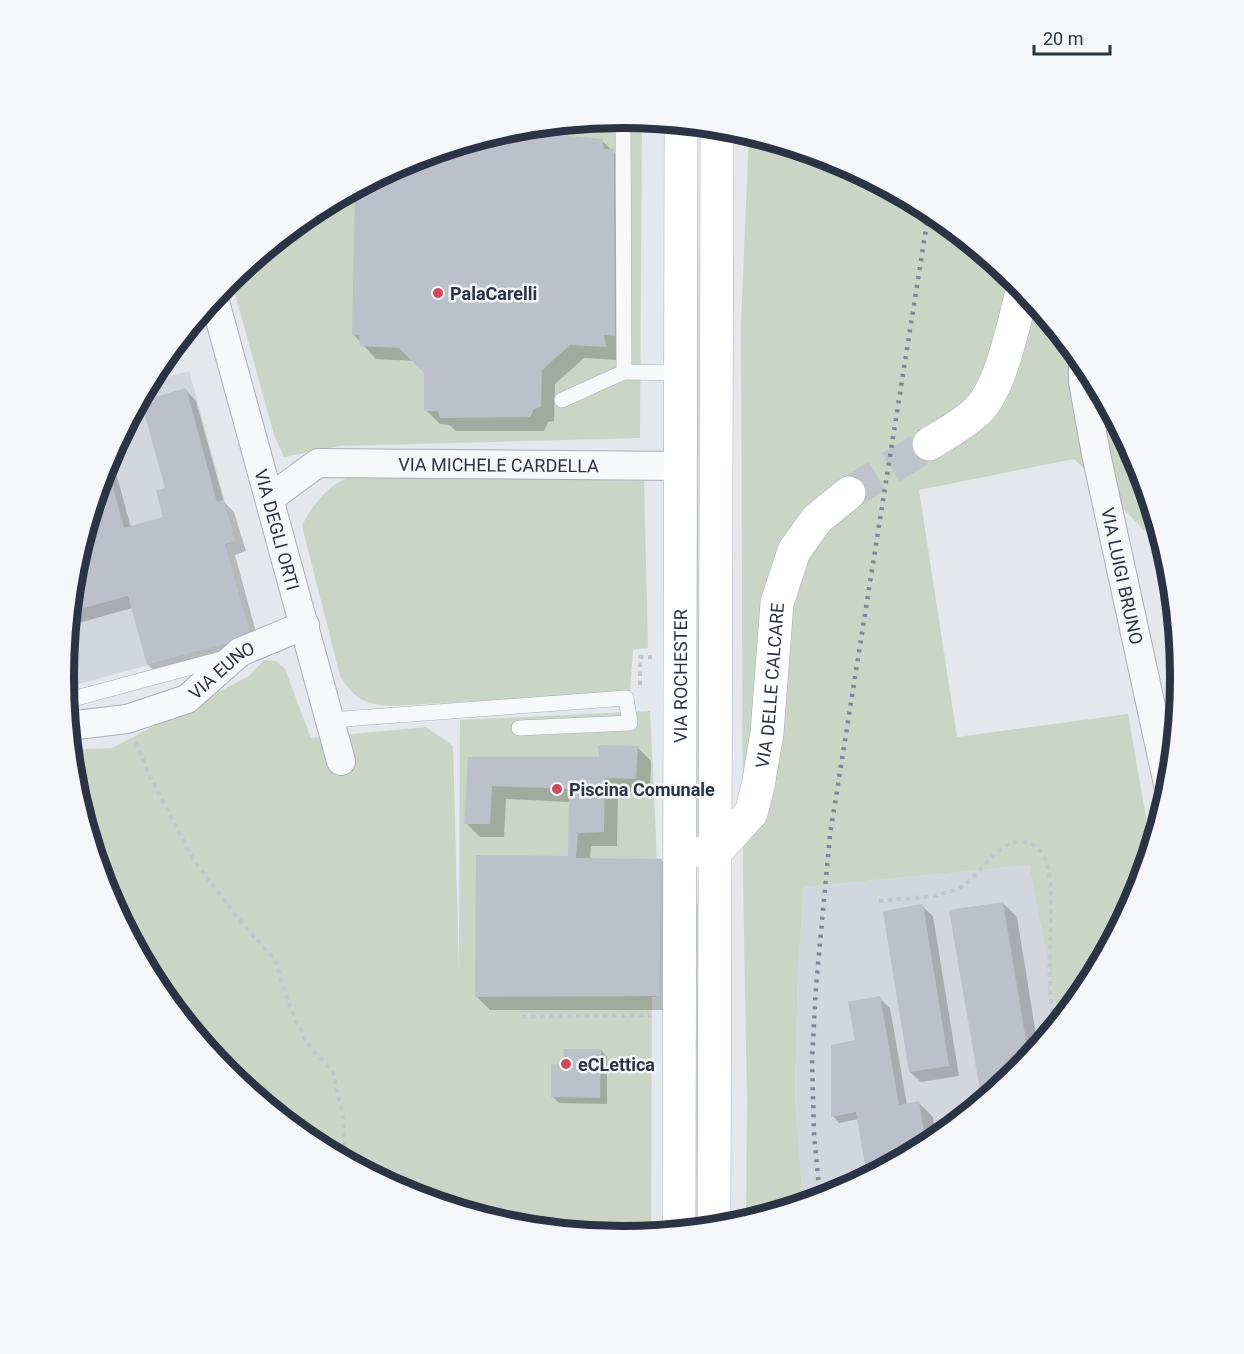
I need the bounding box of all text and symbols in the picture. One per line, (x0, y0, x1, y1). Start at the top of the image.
scale bar (1034, 18, 1110, 56)
text: 20 m (1043, 28, 1083, 49)
place label: PalaCarelli (450, 283, 537, 304)
marker: PalaCarelli (431, 286, 445, 300)
street label: VIA MICHELE CARDELLA (398, 453, 599, 476)
street label: VIA DEGLI ORTI (251, 467, 304, 592)
street label: VIA LUIGI BRUNO (1097, 506, 1148, 646)
street label: VIA DELLE CALCARE (751, 602, 787, 770)
street label: VIA ROCHESTER (669, 609, 691, 743)
street label: VIA EUNO (184, 637, 257, 703)
place label: Piscina Comunale (569, 779, 715, 800)
marker: Piscina Comunale (550, 782, 564, 796)
place label: eCLettica (578, 1054, 655, 1075)
marker: eCLettica (559, 1057, 573, 1071)

